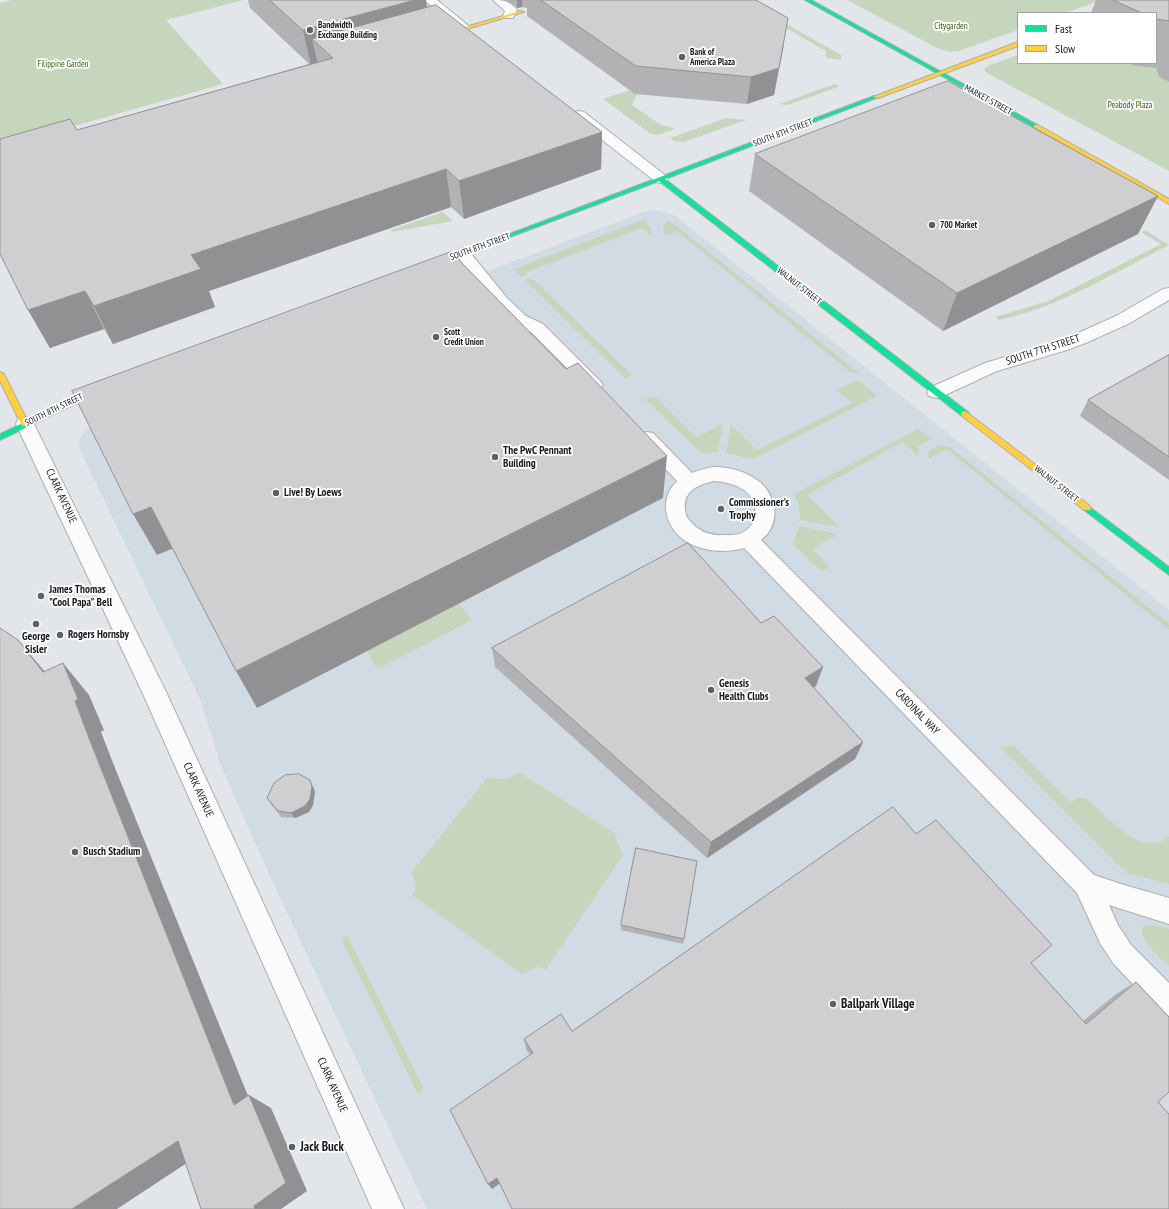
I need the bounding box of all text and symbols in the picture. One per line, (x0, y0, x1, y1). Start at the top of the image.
legend (1017, 12, 1157, 64)
place label: Bandwidth Exchange Building (318, 20, 377, 41)
park label: Citygarden (934, 21, 968, 31)
text: Fast (1055, 21, 1072, 36)
marker: Bandwidth Exchange Building (305, 25, 315, 35)
text: Slow (1055, 41, 1075, 56)
place label: Bank of America Plaza (690, 47, 735, 68)
marker: Bank of America Plaza (677, 52, 687, 62)
park label: Filippine Garden (37, 59, 89, 69)
street label: MARKET STREET (962, 83, 1014, 117)
park label: Peabody Plaza (1108, 100, 1152, 110)
street label: SOUTH 8TH STREET (752, 117, 814, 149)
marker: 700 Market (927, 220, 937, 230)
place label: 700 Market (940, 220, 977, 230)
street label: SOUTH 8TH STREET (449, 231, 511, 263)
street label: WALNUT STREET (775, 265, 823, 307)
place label: Scott Credit Union (444, 327, 484, 348)
marker: Scott Credit Union (431, 332, 441, 342)
street label: SOUTH 7TH STREET (1004, 332, 1082, 368)
street label: SOUTH 8TH STREET (23, 391, 85, 429)
place label: The PwC Pennant Building (503, 444, 571, 470)
marker: The PwC Pennant Building (490, 452, 500, 462)
street label: WALNUT STREET (1032, 463, 1080, 505)
street label: CLARK AVENUE (43, 467, 79, 525)
place label: Live! By Loews (284, 486, 342, 500)
marker: Live! By Loews (271, 488, 281, 498)
place label: Commissioner's Trophy (729, 496, 789, 522)
marker: Commissioner's Trophy (716, 504, 726, 514)
place label: James Thomas "Cool Papa" Bell (49, 583, 112, 609)
marker: James Thomas "Cool Papa" Bell (36, 591, 46, 601)
marker: George Sisler (31, 619, 41, 629)
place label: Rogers Hornsby (68, 628, 129, 642)
place label: George Sisler (22, 630, 50, 656)
marker: Rogers Hornsby (55, 630, 65, 640)
place label: Genesis Health Clubs (719, 677, 769, 703)
marker: Genesis Health Clubs (706, 685, 716, 695)
street label: CARDINAL WAY (892, 686, 942, 738)
street label: CLARK AVENUE (180, 760, 216, 820)
place label: Busch Stadium (83, 845, 140, 859)
marker: Busch Stadium (70, 847, 80, 857)
place label: Ballpark Village (841, 996, 915, 1012)
marker: Ballpark Village (828, 999, 838, 1009)
street label: CLARK AVENUE (314, 1055, 350, 1115)
place label: Jack Buck (300, 1139, 344, 1155)
marker: Jack Buck (287, 1142, 297, 1152)

